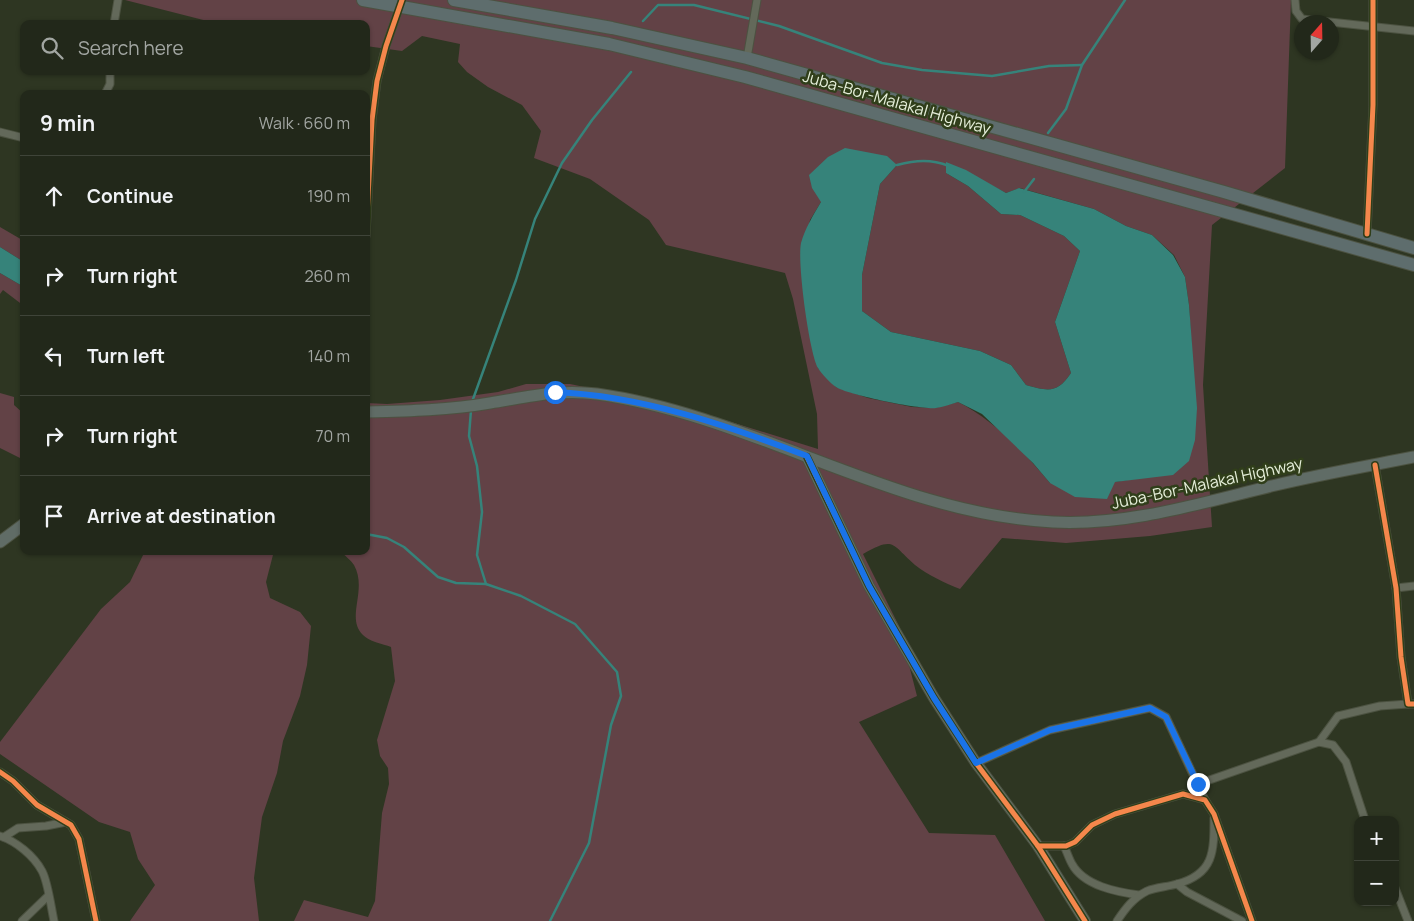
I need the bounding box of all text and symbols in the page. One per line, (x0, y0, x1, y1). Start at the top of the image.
north arrow (1294, 15, 1339, 60)
search box (20, 20, 370, 75)
icon: search (38, 34, 66, 62)
text: Search here (78, 35, 184, 61)
street label: Juba-Bor-Malakal Highway (800, 65, 994, 140)
text: 9 min (40, 109, 95, 137)
text: Walk · 660 m (259, 112, 350, 134)
icon: ahead (40, 182, 68, 210)
text: Continue (87, 183, 173, 209)
text: 190 m (307, 185, 350, 207)
icon: right (40, 262, 68, 290)
text: Turn right (87, 263, 177, 289)
text: 260 m (304, 265, 350, 287)
icon: left (40, 342, 68, 370)
text: Turn left (87, 343, 165, 369)
text: 140 m (308, 345, 350, 367)
route start (544, 381, 567, 404)
icon: right (40, 422, 68, 450)
text: Turn right (87, 423, 177, 449)
text: 70 m (315, 425, 350, 447)
street label: Juba-Bor-Malakal Highway (1109, 452, 1305, 514)
icon: arrive (40, 502, 68, 530)
text: Arrive at destination (87, 503, 276, 529)
route end (1187, 773, 1210, 796)
map controls (1354, 816, 1399, 906)
button: + (1354, 816, 1399, 861)
button: − (1354, 861, 1399, 906)

